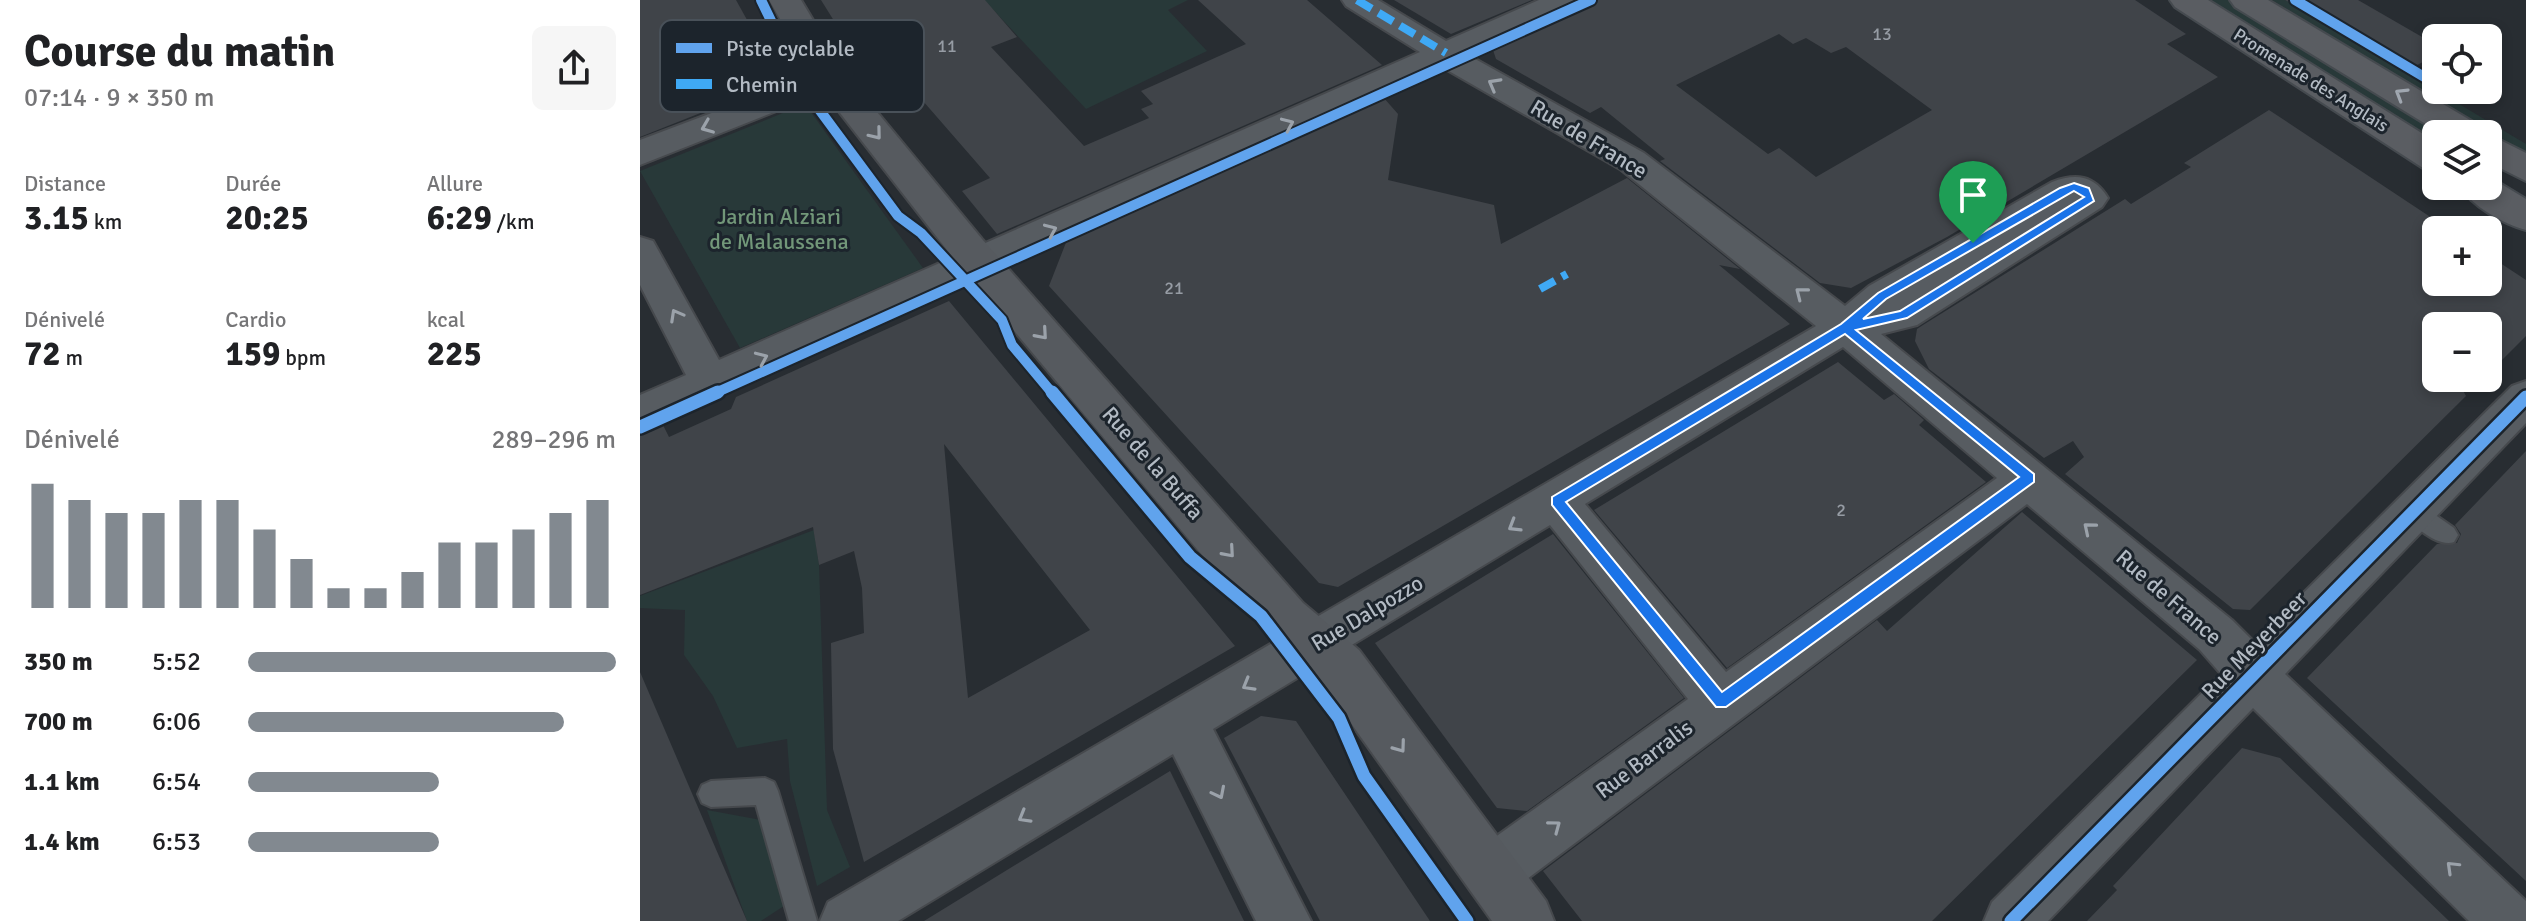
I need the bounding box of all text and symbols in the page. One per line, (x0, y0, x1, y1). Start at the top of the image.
legend (660, 20, 924, 112)
house number: 13 (1872, 23, 1892, 45)
street label: Promenade des Anglais (2230, 23, 2393, 137)
map controls (2422, 24, 2502, 392)
button: locate (2422, 24, 2502, 104)
text: Course du matin (24, 25, 335, 79)
button: share (532, 26, 616, 110)
text: Piste cyclable (726, 35, 855, 62)
house number: 11 (937, 35, 957, 57)
text: Chemin (726, 71, 798, 98)
one-way arrow (1488, 79, 1503, 94)
text: 07:14 · 9 × 350 m (24, 82, 215, 114)
one-way arrow (2395, 88, 2410, 103)
street label: Rue de France (1526, 94, 1652, 184)
one-way arrow (701, 117, 715, 133)
one-way arrow (1280, 117, 1294, 133)
button: layers (2422, 120, 2502, 200)
one-way arrow (866, 124, 881, 139)
pin (1939, 161, 2007, 243)
text: Distance (24, 170, 106, 197)
text: Durée (225, 170, 281, 197)
text: Allure (427, 170, 483, 197)
icon: arrive (1951, 173, 1995, 217)
text: 3.15 (24, 197, 89, 239)
text: 20:25 (225, 197, 309, 239)
text: 6:29 (427, 197, 492, 239)
park label: Jardin Alziari de Malaussena (709, 203, 849, 255)
text: km (89, 208, 122, 235)
text: /km (492, 208, 534, 235)
button: + (2422, 216, 2502, 296)
one-way arrow (1042, 223, 1057, 239)
house number: 21 (1164, 277, 1184, 299)
one-way arrow (1795, 288, 1810, 302)
text: Dénivelé (24, 306, 105, 333)
text: Cardio (225, 306, 287, 333)
text: kcal (427, 306, 465, 333)
one-way arrow (670, 310, 686, 324)
button: − (2422, 312, 2502, 392)
one-way arrow (1032, 324, 1047, 339)
text: 72 (24, 333, 61, 375)
text: 159 (225, 333, 280, 375)
text: 225 (427, 333, 482, 375)
text: m (61, 344, 83, 371)
text: bpm (280, 344, 326, 371)
one-way arrow (754, 352, 769, 368)
street label: Rue de la Buffa (1097, 401, 1209, 525)
text: Dénivelé (24, 424, 120, 456)
text: 289–296 m (492, 424, 616, 456)
house number: 2 (1836, 499, 1846, 521)
one-way arrow (1508, 517, 1523, 532)
one-way arrow (2084, 523, 2098, 538)
one-way arrow (1219, 543, 1234, 558)
street label: Rue de France (2111, 544, 2227, 650)
street label: Rue Dalpozzo (1306, 569, 1428, 657)
street label: Rue Meyerbeer (2196, 585, 2312, 705)
text: 350 m (24, 646, 93, 678)
text: 5:52 (152, 646, 201, 678)
one-way arrow (1242, 676, 1257, 691)
text: 700 m (24, 706, 93, 738)
text: 6:06 (152, 706, 201, 738)
street label: Rue Barralis (1590, 714, 1698, 804)
one-way arrow (1390, 739, 1405, 753)
text: 1.1 km (24, 766, 100, 798)
text: 6:54 (152, 766, 201, 798)
one-way arrow (1209, 784, 1225, 799)
one-way arrow (1018, 807, 1033, 823)
one-way arrow (1546, 821, 1560, 835)
text: 1.4 km (24, 826, 100, 858)
text: 6:53 (152, 826, 201, 858)
one-way arrow (2447, 862, 2461, 876)

